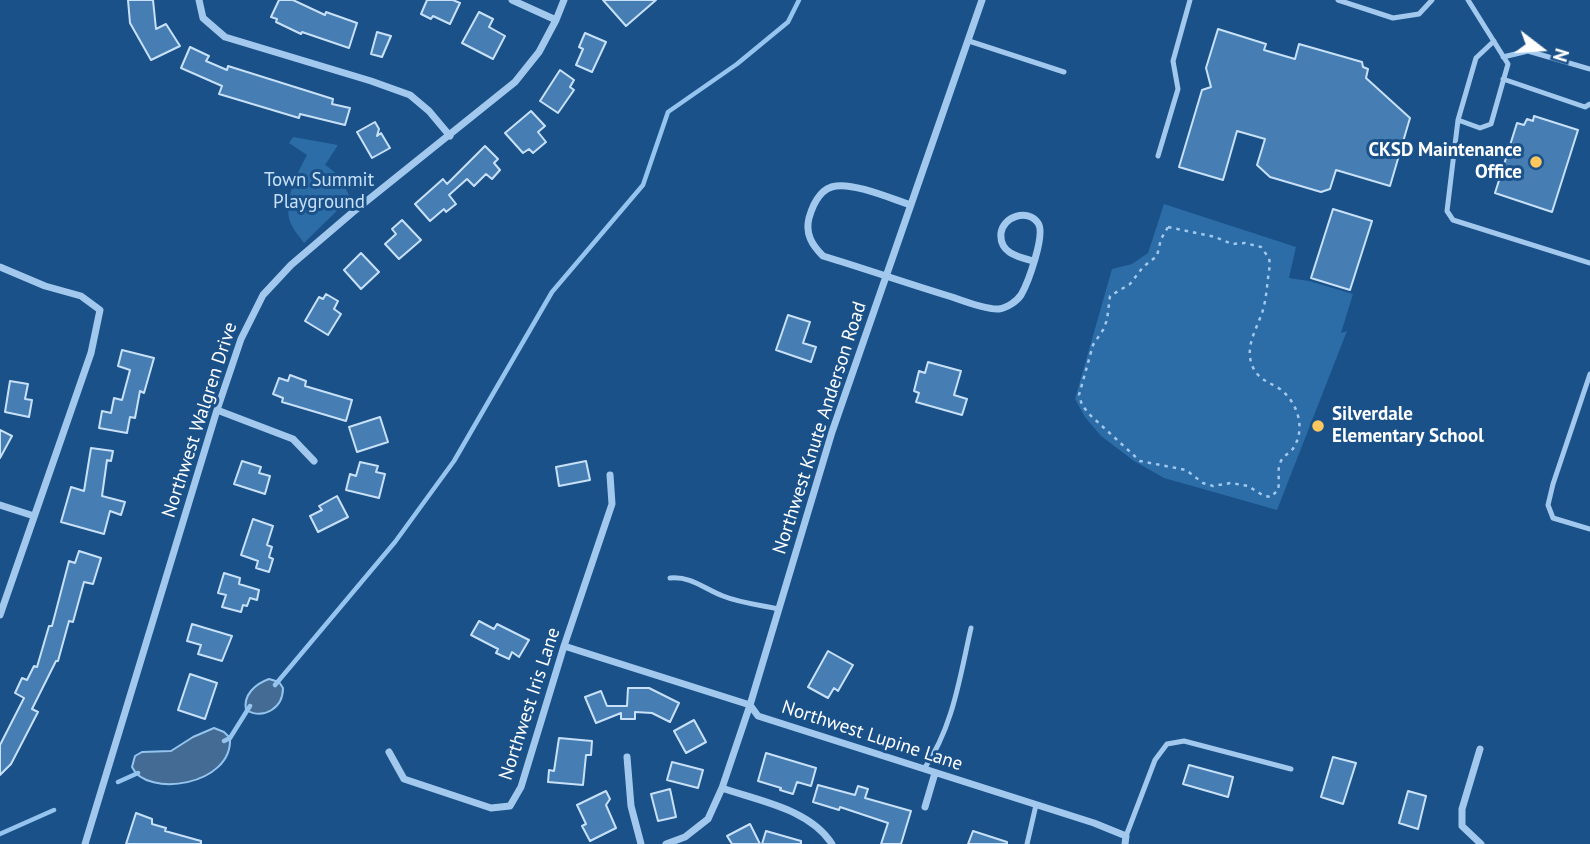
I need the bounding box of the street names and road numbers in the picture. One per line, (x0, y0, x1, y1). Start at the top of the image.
street label: Northwest Knute Anderson Road (768, 299, 872, 557)
street label: Northwest Walgren Drive (158, 319, 242, 521)
street label: Northwest Iris Lane (495, 625, 565, 783)
street label: Northwest Lupine Lane (779, 696, 965, 776)

